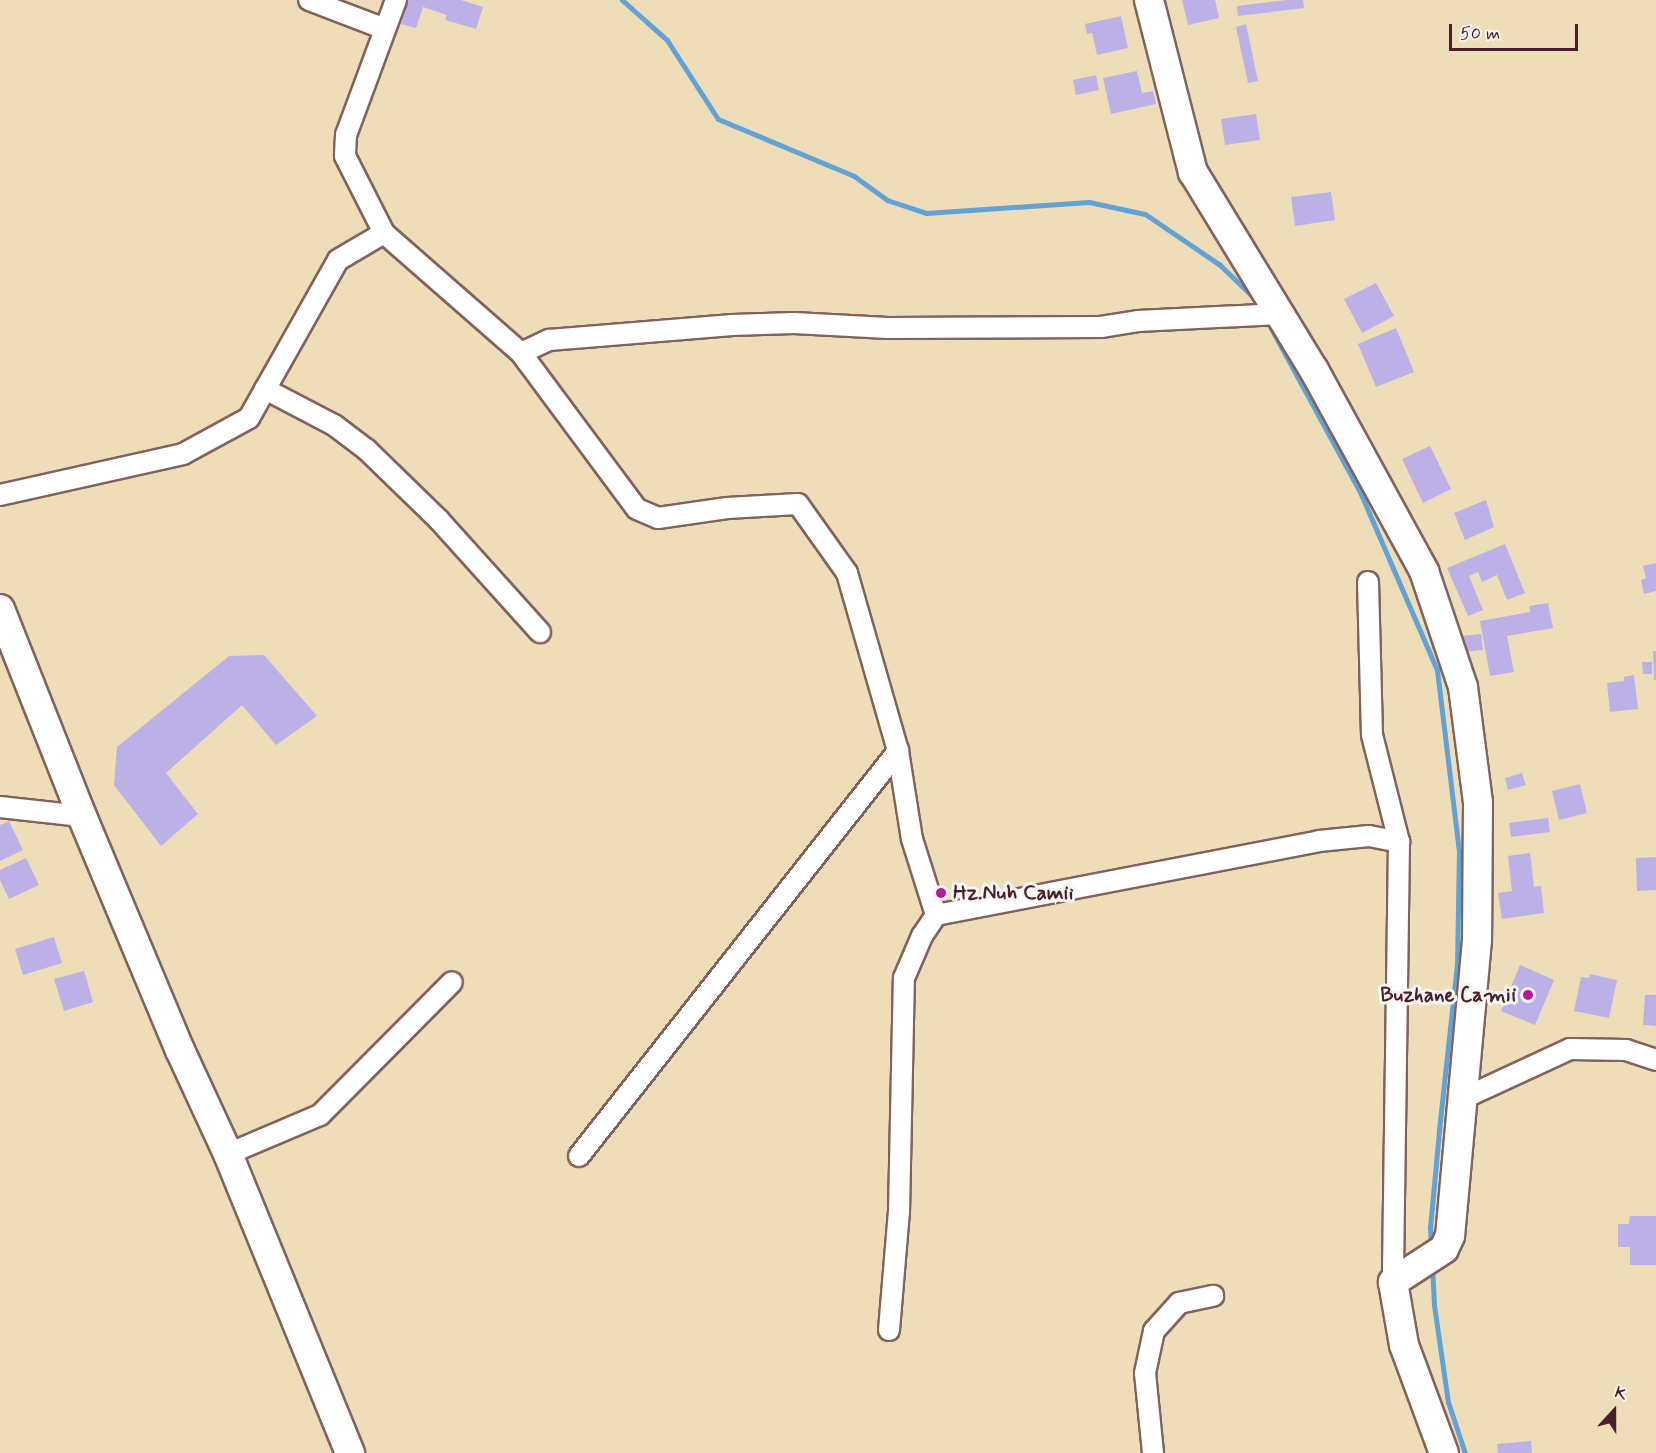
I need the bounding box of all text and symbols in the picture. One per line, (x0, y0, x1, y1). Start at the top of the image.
scale bar (1452, 12, 1581, 50)
text: 50 m (1460, 22, 1500, 46)
place label: Hz.Nuh Camii (953, 880, 1079, 906)
marker: Hz.Nuh Camii (934, 886, 948, 900)
place label: Buzhane Camii (1380, 982, 1516, 1008)
marker: Buzhane Camii (1521, 988, 1535, 1002)
north arrow (1584, 1381, 1644, 1441)
text: K (1612, 1382, 1630, 1406)

